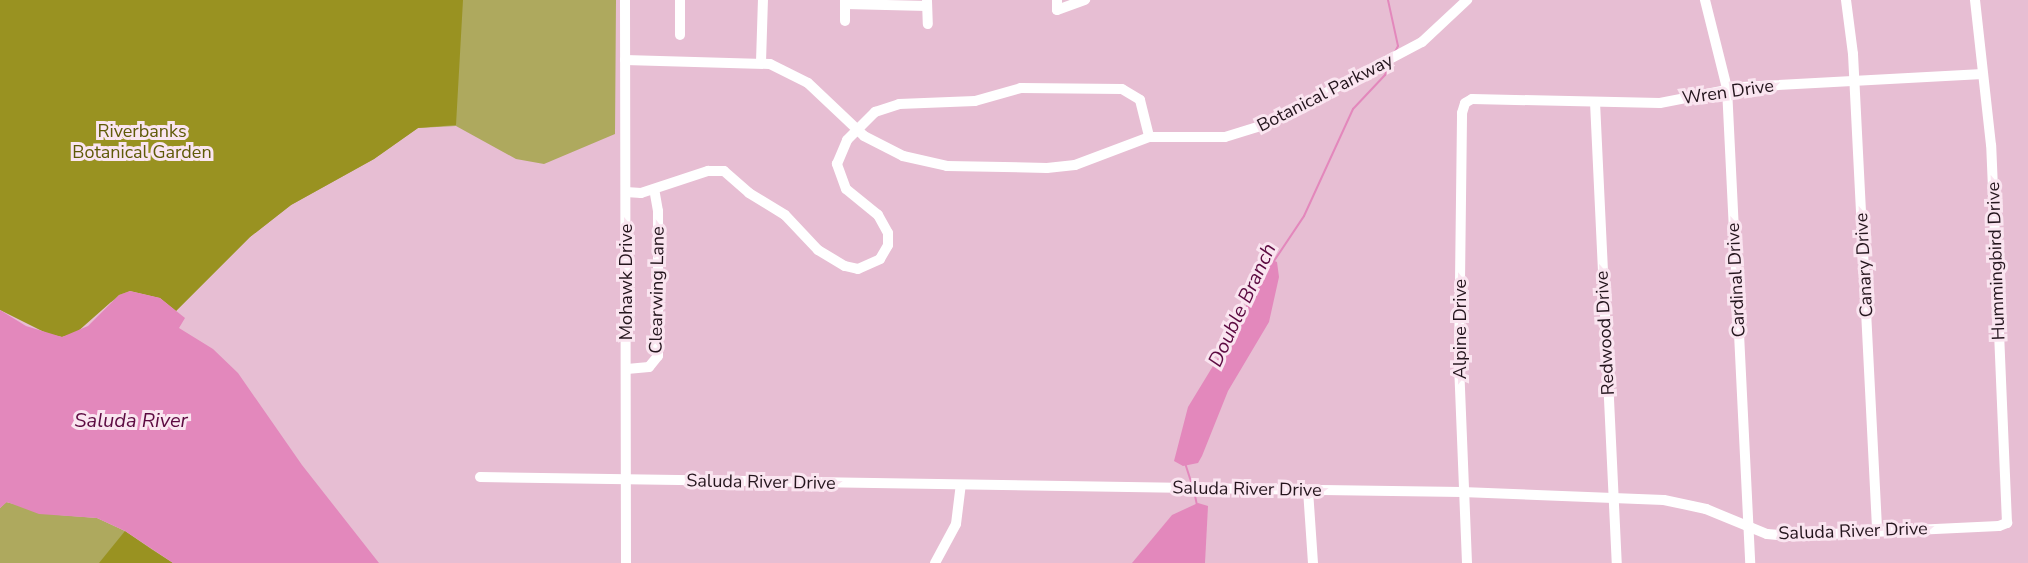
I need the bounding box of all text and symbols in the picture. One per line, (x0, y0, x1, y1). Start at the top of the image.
street label: Botanical Parkway (1254, 49, 1396, 137)
street label: Wren Drive (1681, 75, 1775, 109)
park label: Riverbanks Botanical Garden (72, 121, 212, 164)
street label: Hummingbird Drive (1982, 181, 2010, 341)
street label: Canary Drive (1850, 212, 1878, 318)
street label: Cardinal Drive (1722, 222, 1750, 338)
street label: Mohawk Drive (615, 224, 637, 340)
street label: Clearwing Lane (645, 226, 669, 354)
water label: Double Branch (1203, 239, 1281, 371)
street label: Redwood Drive (1591, 270, 1619, 396)
street label: Alpine Drive (1449, 279, 1471, 379)
water label: Saluda River (74, 408, 188, 432)
street label: Saluda River Drive (686, 470, 836, 494)
street label: Saluda River Drive (1172, 477, 1322, 501)
street label: Saluda River Drive (1778, 518, 1928, 544)

